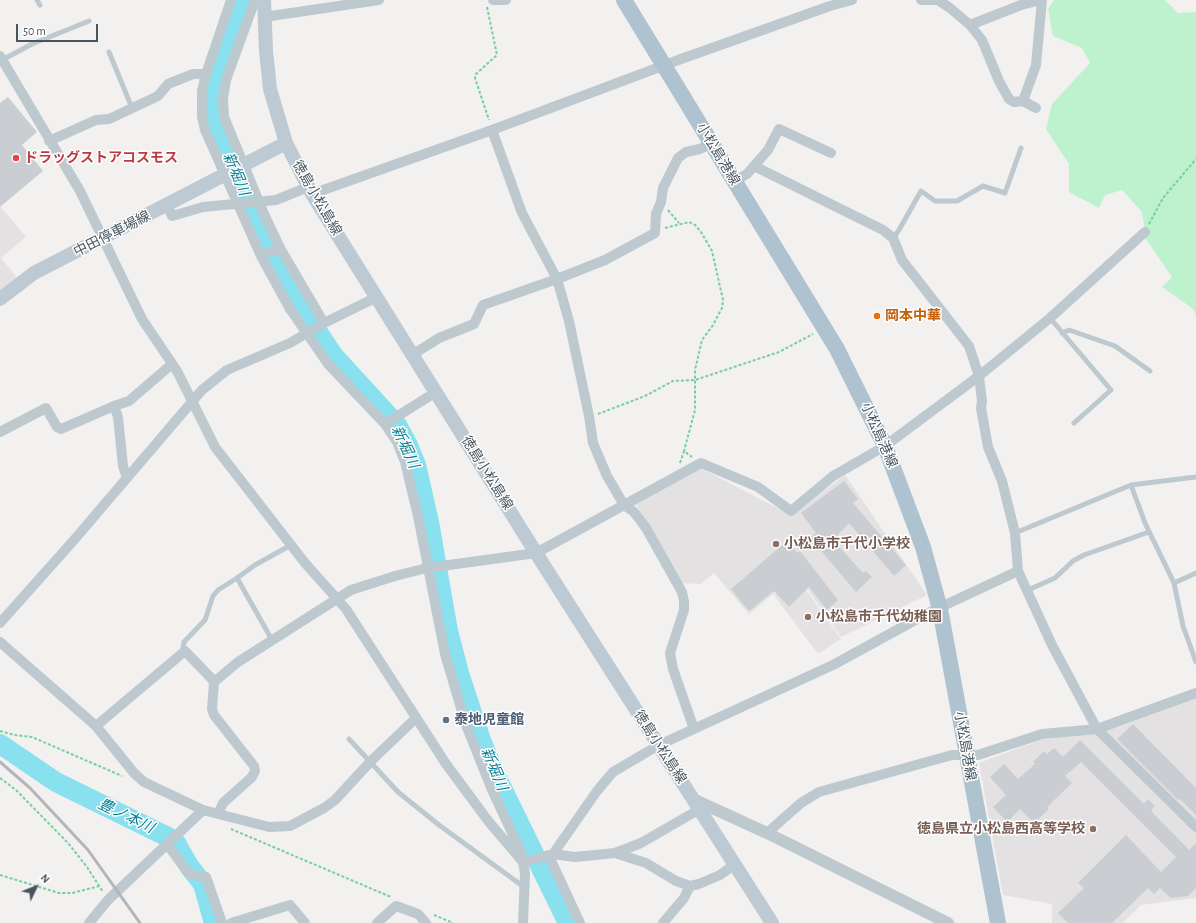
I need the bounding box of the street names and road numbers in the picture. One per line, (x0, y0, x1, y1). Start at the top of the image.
street label: 小松島港線 (693, 120, 743, 188)
street label: 徳島小松島線 (289, 157, 345, 239)
street label: 中田停車場線 (71, 207, 153, 261)
street label: 小松島港線 (857, 400, 901, 470)
street label: 徳島小松島線 (458, 433, 516, 513)
street label: 徳島小松島線 (630, 707, 690, 787)
street label: 小松島港線 (951, 710, 979, 782)

